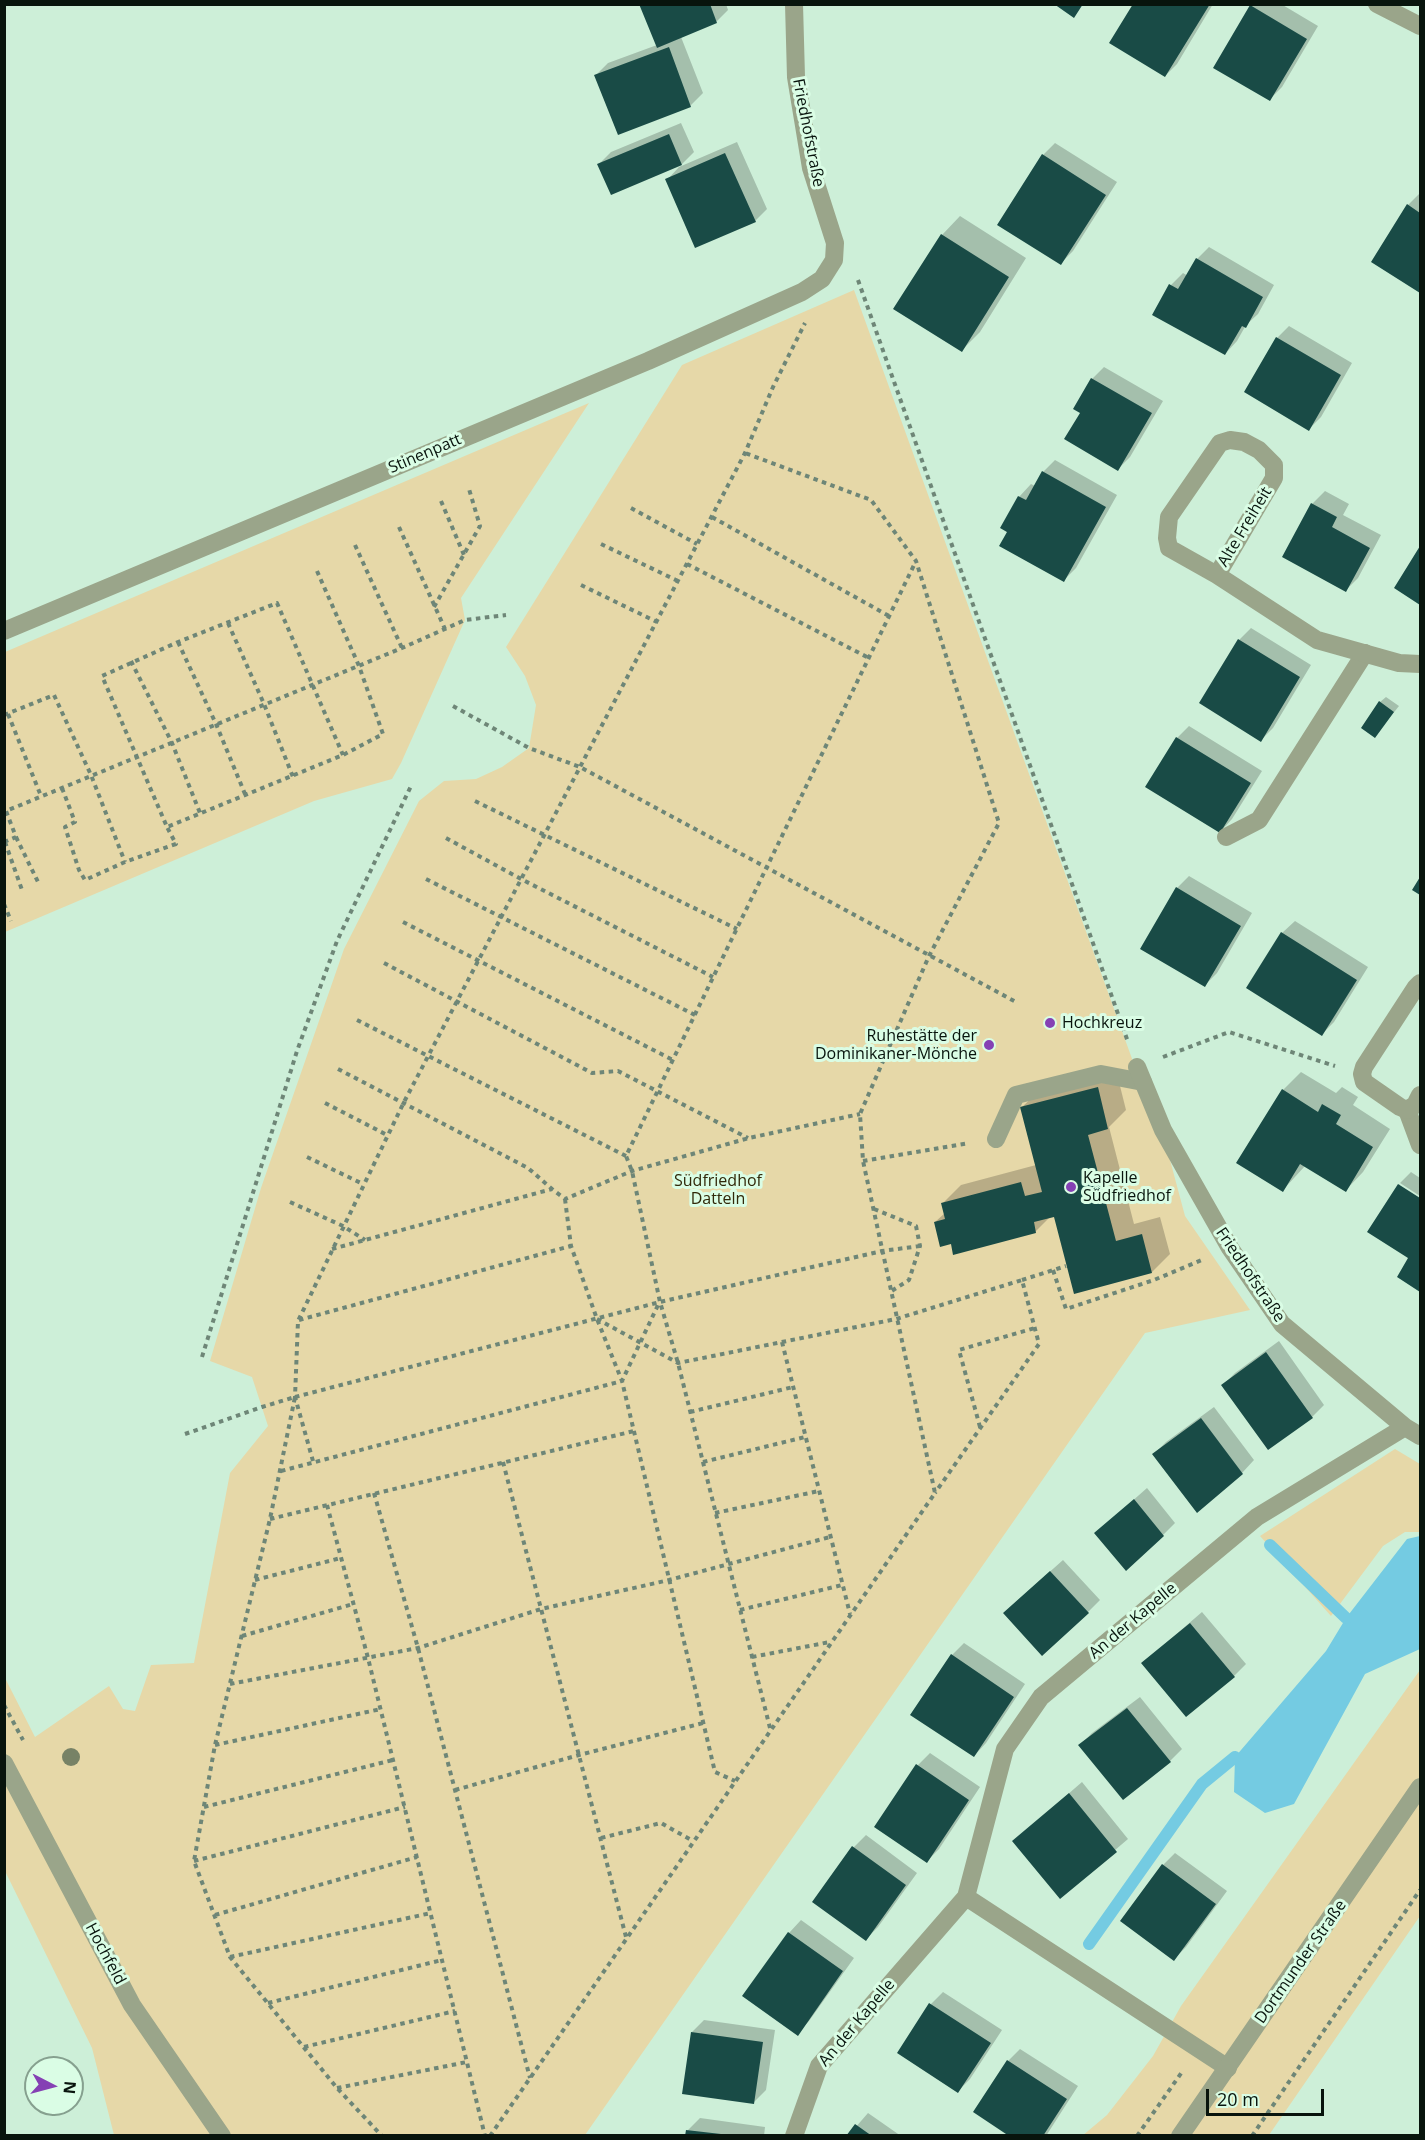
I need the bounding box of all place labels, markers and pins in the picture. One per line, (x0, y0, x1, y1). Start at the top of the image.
place label: Hochkreuz (1062, 1013, 1142, 1033)
marker: Hochkreuz (1043, 1016, 1057, 1030)
place label: Ruhestätte der Dominikaner-Mönche (815, 1026, 977, 1064)
marker: Ruhestätte der Dominikaner-Mönche (982, 1038, 996, 1052)
place label: Kapelle Südfriedhof (1083, 1168, 1171, 1206)
marker: Kapelle Südfriedhof (1064, 1180, 1078, 1194)

